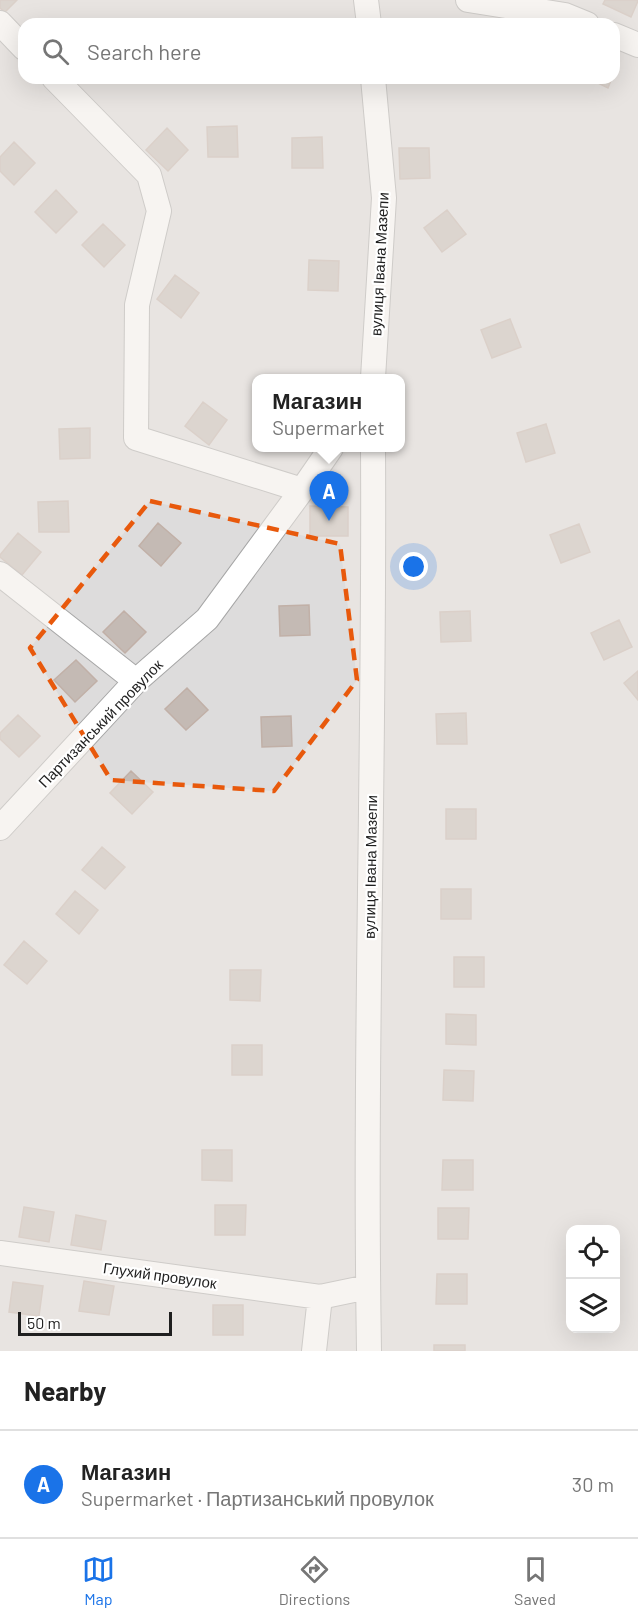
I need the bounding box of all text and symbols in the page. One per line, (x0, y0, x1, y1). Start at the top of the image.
search box (18, 18, 620, 84)
icon: search (39, 35, 72, 68)
text: Search here (87, 38, 201, 64)
street label: вулиця Івана Мазепи (366, 192, 392, 336)
popup (252, 374, 405, 452)
text: Магазин (272, 387, 362, 413)
text: Supermarket (272, 415, 385, 439)
pin: A (310, 472, 348, 521)
your location (399, 552, 428, 581)
street label: Партизанський провулок (34, 655, 166, 791)
street label: вулиця Івана Мазепи (360, 795, 380, 939)
map controls (566, 1225, 620, 1333)
button: locate (566, 1225, 620, 1279)
street label: Глухий провулок (102, 1258, 218, 1292)
button: layers (566, 1279, 620, 1333)
scale bar (18, 1309, 172, 1336)
text: 50 m (27, 1313, 61, 1332)
text: Nearby (24, 1375, 106, 1406)
text: Магазин (81, 1458, 171, 1484)
text: A (37, 1472, 50, 1496)
text: 30 m (572, 1472, 614, 1496)
text: Supermarket · Партизанський провулок (81, 1486, 434, 1510)
tab: Map (82, 1553, 115, 1608)
tab: Directions (279, 1553, 350, 1608)
tab: Saved (514, 1553, 556, 1608)

